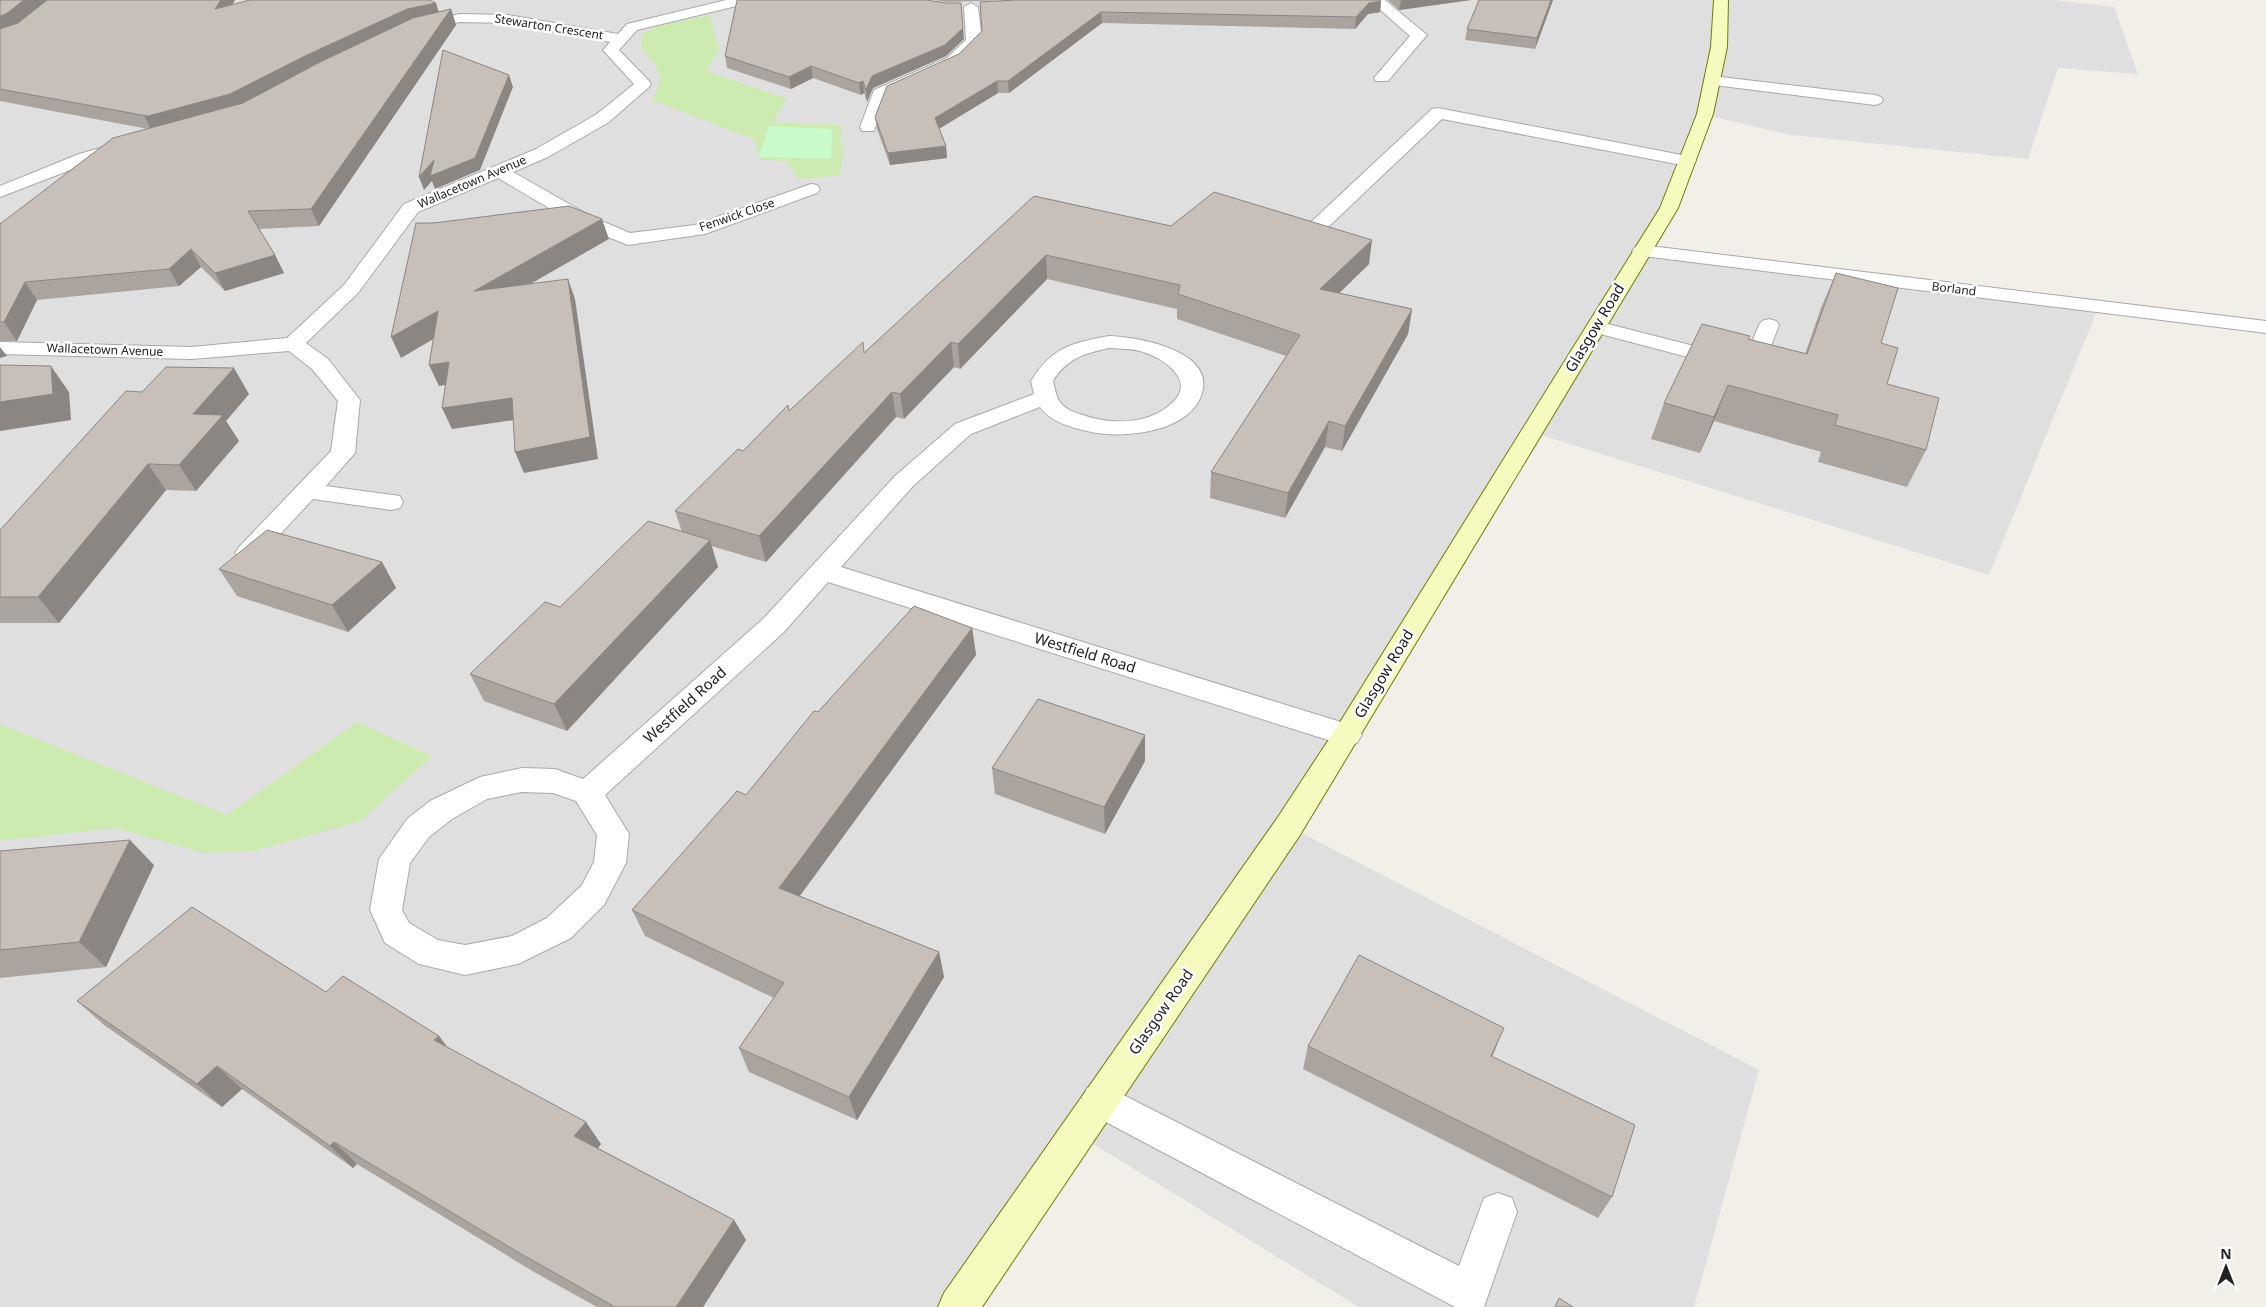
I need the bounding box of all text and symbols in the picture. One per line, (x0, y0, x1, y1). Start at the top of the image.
street label: Stewarton Crescent (494, 10, 605, 44)
street label: Wallacetown Avenue (415, 151, 529, 212)
street label: Fenwick Close (697, 194, 777, 235)
street label: Borland (1931, 277, 1977, 300)
street label: Glasgow Road (1560, 279, 1629, 376)
street label: Wallacetown Avenue (46, 339, 164, 360)
street label: Glasgow Road (1349, 625, 1418, 722)
street label: Westfield Road (1032, 627, 1139, 677)
street label: Westfield Road (639, 662, 730, 747)
street label: Glasgow Road (1123, 965, 1197, 1058)
north arrow (2201, 1242, 2251, 1292)
text: N (2220, 1244, 2232, 1263)

